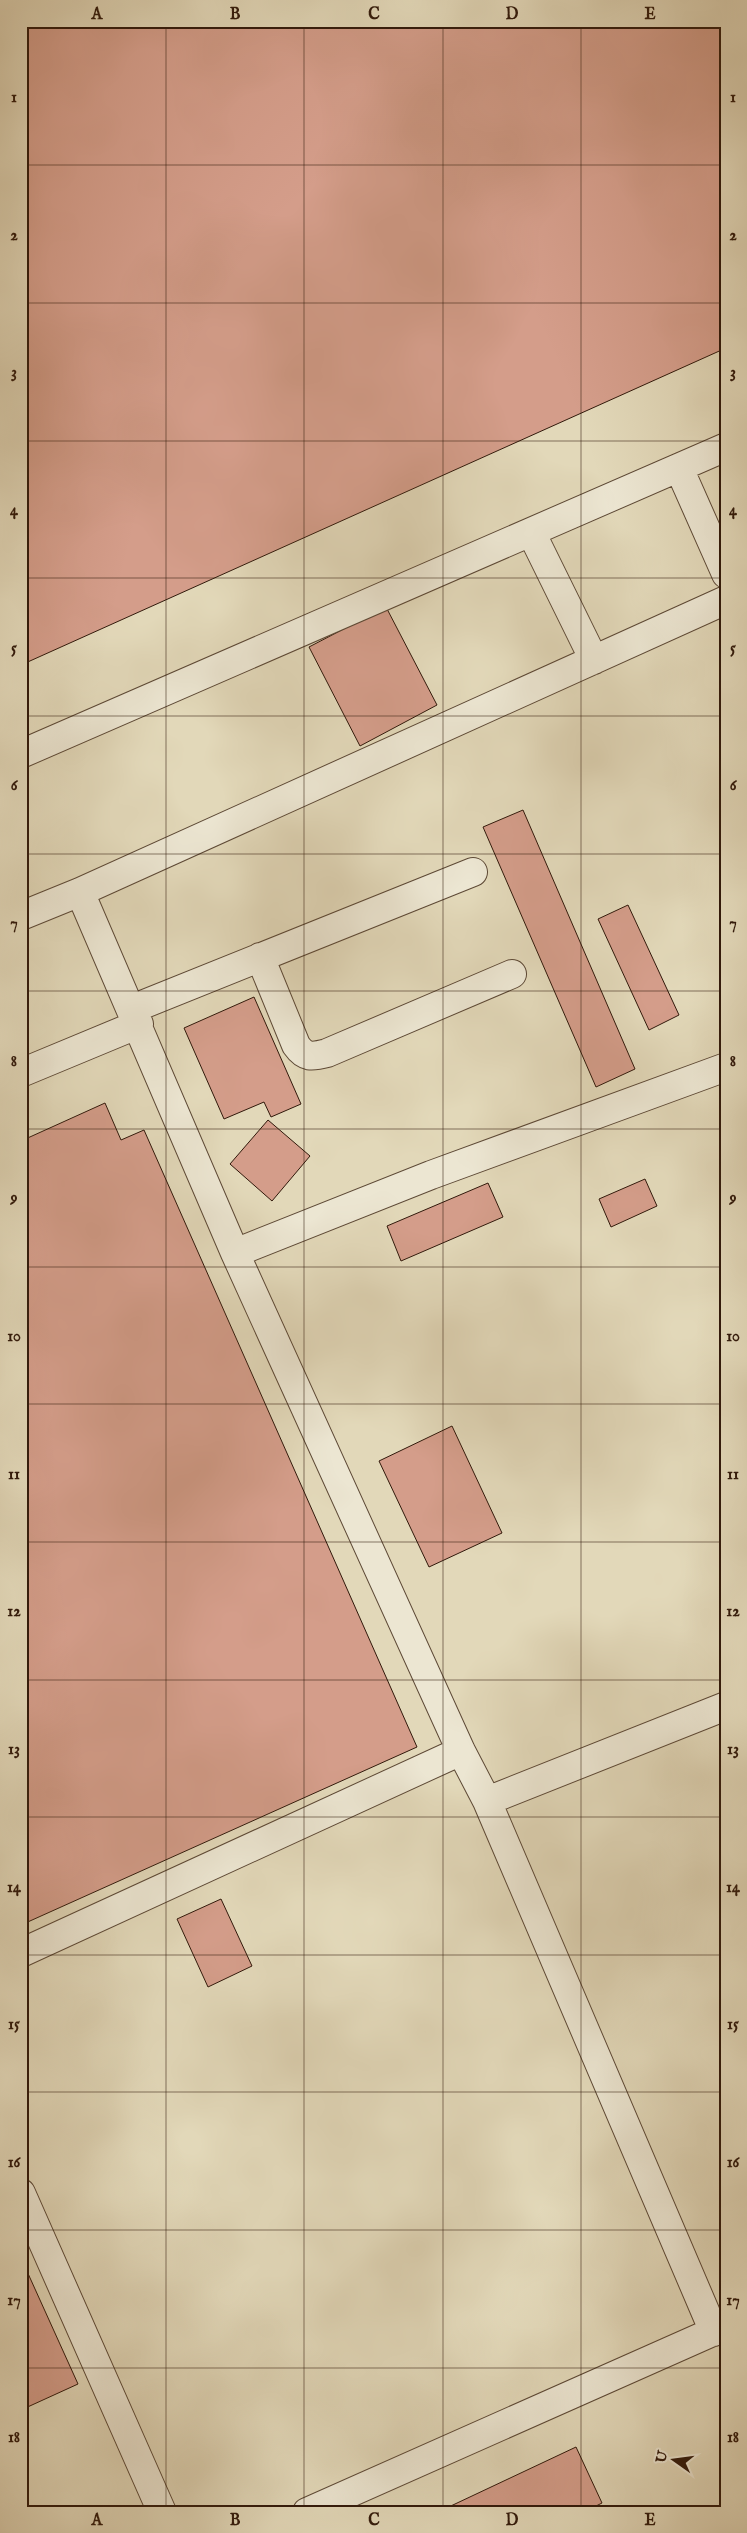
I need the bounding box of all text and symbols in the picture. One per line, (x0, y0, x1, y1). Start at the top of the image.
text: A (91, 5, 104, 25)
text: B (230, 5, 241, 25)
text: C (368, 5, 380, 25)
text: D (506, 5, 519, 25)
text: E (644, 5, 656, 25)
text: 1 (11, 88, 17, 108)
text: 1 (730, 88, 736, 108)
text: 2 (10, 226, 18, 246)
text: 2 (729, 226, 737, 246)
text: 3 (11, 363, 17, 383)
text: 3 (730, 363, 736, 383)
text: 4 (10, 501, 19, 521)
text: 4 (729, 501, 738, 521)
text: 5 (11, 639, 17, 659)
text: 5 (730, 639, 736, 659)
text: 6 (11, 776, 19, 796)
text: 6 (730, 776, 738, 796)
text: 7 (10, 914, 18, 934)
text: 7 (729, 914, 737, 934)
text: 8 (11, 1052, 17, 1072)
text: 8 (730, 1052, 736, 1072)
text: 9 (10, 1189, 18, 1209)
text: 9 (729, 1189, 737, 1209)
text: 10 (7, 1327, 21, 1347)
text: 10 (726, 1327, 740, 1347)
text: 11 (8, 1465, 20, 1485)
text: 11 (727, 1465, 739, 1485)
text: 12 (7, 1602, 21, 1622)
text: 12 (726, 1602, 740, 1622)
text: 13 (8, 1740, 20, 1760)
text: 13 (727, 1740, 739, 1760)
text: 14 (7, 1878, 22, 1898)
text: 14 (726, 1878, 741, 1898)
text: 15 (8, 2015, 20, 2035)
text: 15 (727, 2015, 739, 2035)
text: 16 (8, 2153, 22, 2173)
text: 16 (727, 2153, 741, 2173)
text: 17 (7, 2291, 21, 2311)
text: 17 (726, 2291, 740, 2311)
text: 18 (8, 2428, 20, 2448)
text: 18 (727, 2428, 739, 2448)
north arrow (650, 2436, 700, 2486)
text: U (652, 2448, 673, 2466)
text: A (91, 2511, 104, 2531)
text: B (230, 2511, 241, 2531)
text: C (368, 2511, 380, 2531)
text: D (506, 2511, 519, 2531)
text: E (644, 2511, 656, 2531)

